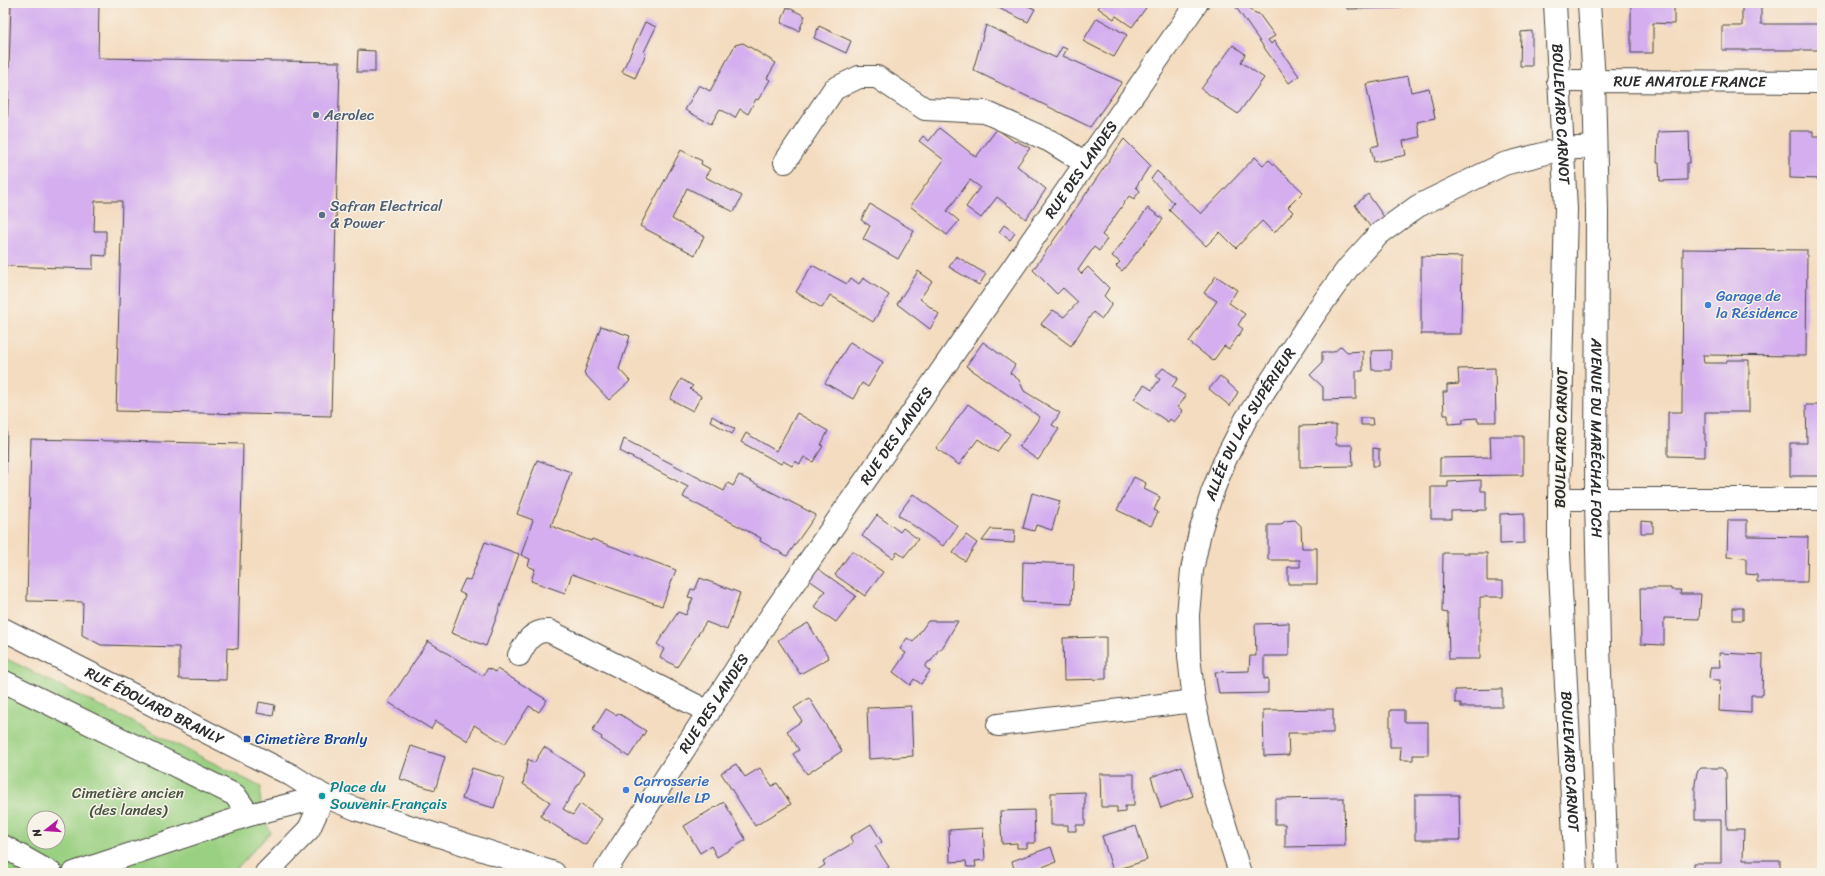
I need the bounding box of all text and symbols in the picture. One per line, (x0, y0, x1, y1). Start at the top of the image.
street label: BOULEVARD CARNOT (1544, 43, 1578, 186)
street label: RUE ANATOLE FRANCE (1614, 68, 1768, 95)
place label: Aerolec (323, 102, 375, 128)
marker: Aerolec (311, 110, 321, 120)
street label: RUE DES LANDES (1038, 115, 1125, 224)
place label: Safran Electrical & Power (330, 193, 443, 236)
marker: Safran Electrical & Power (317, 210, 327, 220)
place label: Garage de la Résidence (1716, 283, 1798, 326)
marker: Garage de la Résidence (1703, 300, 1713, 310)
street label: AVENUE DU MARÉCHAL FOCH (1583, 337, 1610, 538)
street label: ALLÉE DU LAC SUPÉRIEUR (1197, 342, 1302, 505)
street label: BOULEVARD CARNOT (1547, 366, 1575, 508)
street label: RUE DES LANDES (853, 381, 940, 490)
street label: RUE DES LANDES (672, 648, 756, 759)
street label: RUE ÉDOUARD BRANLY (80, 660, 229, 752)
street label: BOULEVARD CARNOT (1553, 690, 1587, 834)
place label: Cimetière Branly (255, 726, 367, 752)
marker: Cimetière Branly (242, 734, 252, 744)
place label: Carrosserie Nouvelle LP (634, 768, 710, 811)
place label: Place du Souvenir Français (330, 774, 448, 817)
park label: Cimetière ancien (des landes) (72, 780, 184, 823)
marker: Carrosserie Nouvelle LP (621, 785, 631, 795)
marker: Place du Souvenir Français (317, 791, 327, 801)
north arrow (26, 810, 66, 850)
text: N (27, 826, 47, 840)

